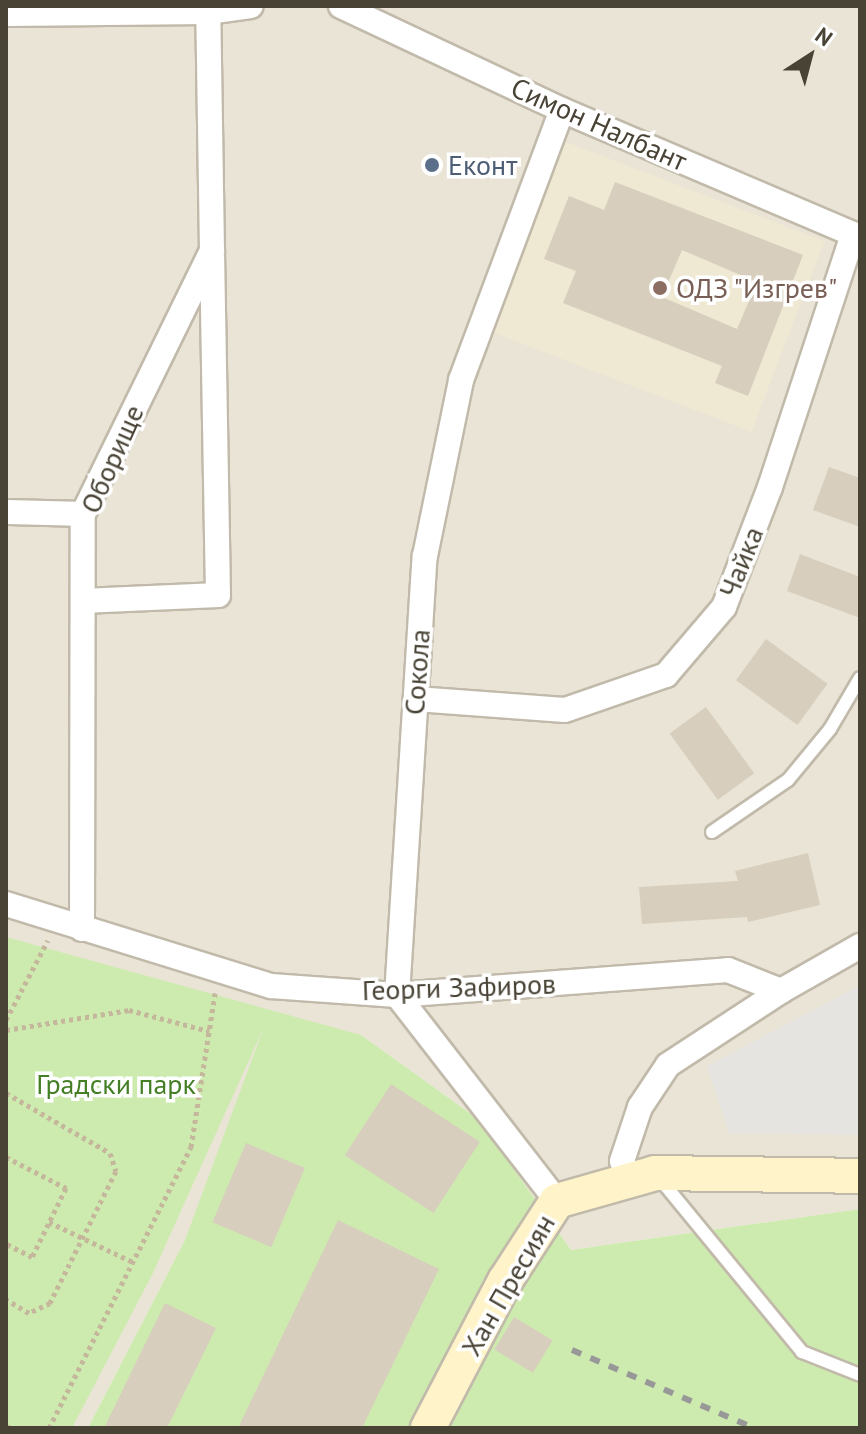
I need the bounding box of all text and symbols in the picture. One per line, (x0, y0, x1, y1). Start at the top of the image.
north arrow (770, 16, 850, 96)
text: N (810, 21, 838, 52)
street label: Симон Налбант (506, 70, 692, 178)
place label: Еконт (448, 148, 517, 182)
marker: Еконт (423, 156, 441, 174)
place label: ОДЗ "Изгрев" (676, 271, 839, 305)
marker: ОДЗ "Изгрев" (651, 279, 669, 297)
street label: Оборище (73, 400, 151, 518)
street label: Чайка (712, 522, 770, 602)
street label: Сокола (397, 628, 437, 716)
street label: Георги Зафиров (361, 967, 557, 1007)
park label: Градски парк (36, 1067, 196, 1101)
street label: Хан Пресиян (454, 1208, 562, 1362)

